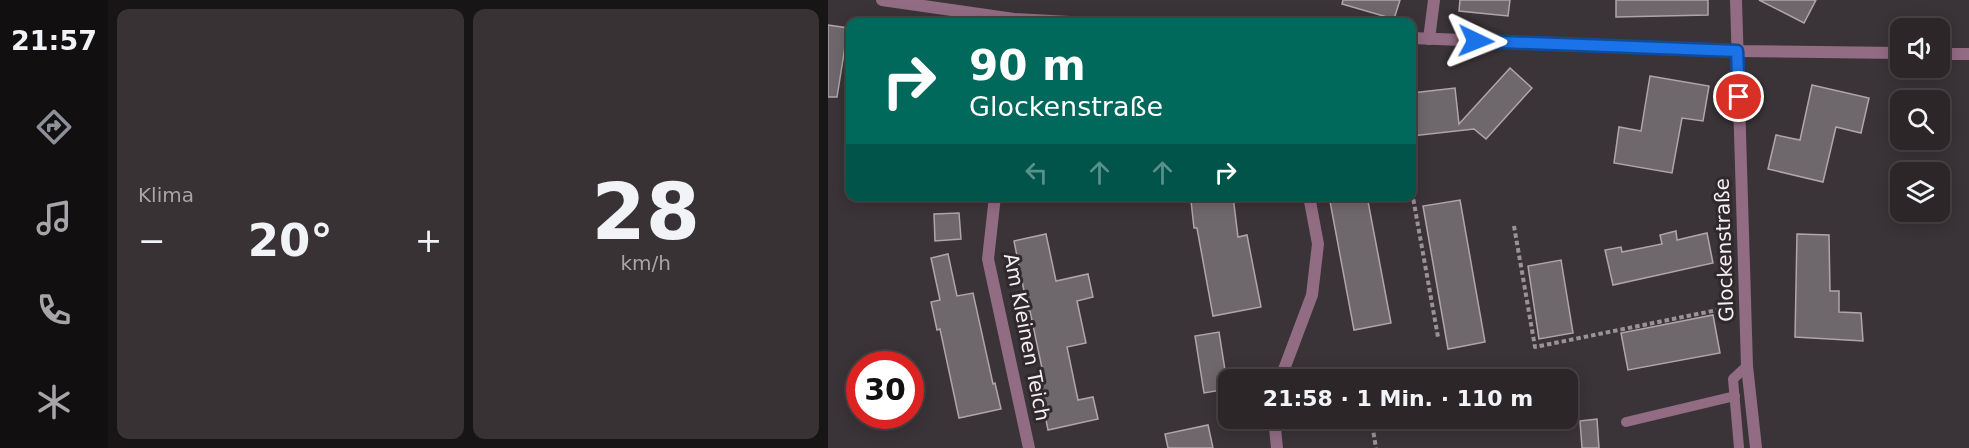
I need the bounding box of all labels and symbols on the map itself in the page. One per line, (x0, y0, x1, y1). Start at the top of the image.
position arrow (1444, 9, 1508, 73)
pin (1713, 71, 1764, 122)
street label: Glockenstraße (1709, 178, 1739, 322)
street label: Am Kleinen Teich (999, 251, 1055, 423)
speed limit sign: 30 (846, 351, 924, 429)

